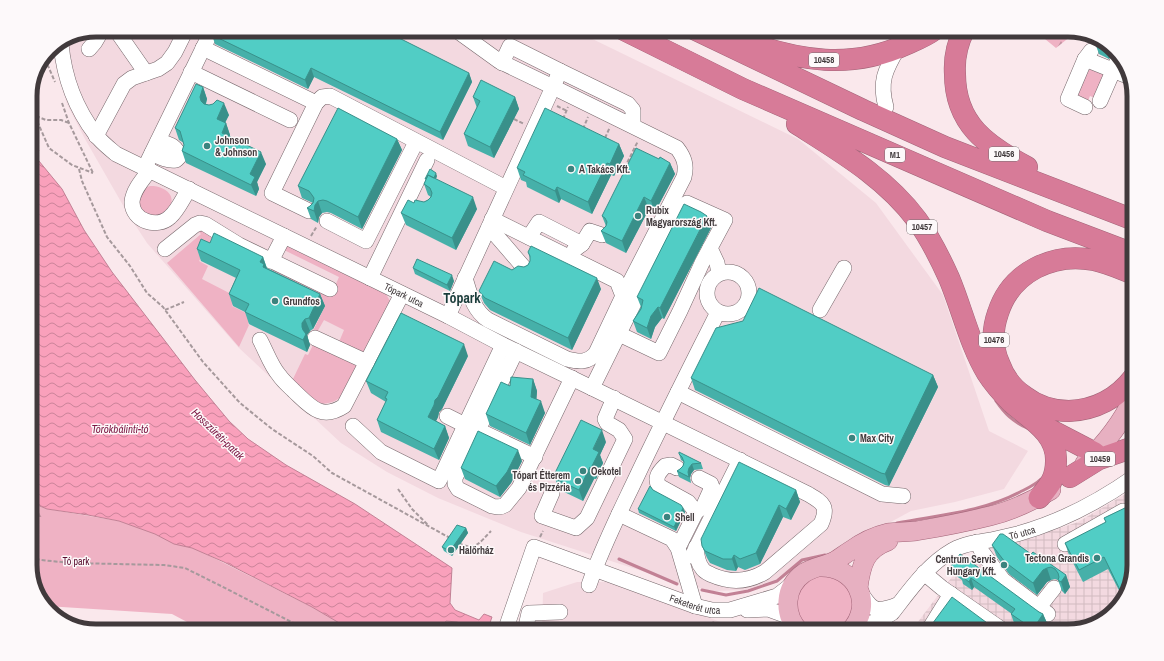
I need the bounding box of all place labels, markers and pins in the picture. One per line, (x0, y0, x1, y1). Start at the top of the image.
place label: Johnson & Johnson (215, 134, 257, 159)
marker: Johnson & Johnson (202, 141, 212, 151)
place label: A Takács Kft. (579, 163, 630, 176)
marker: A Takács Kft. (566, 164, 576, 174)
place label: Rubix Magyarország Kft. (646, 204, 717, 229)
marker: Rubix Magyarország Kft. (633, 211, 643, 221)
place label: Grundfos (283, 295, 320, 308)
marker: Grundfos (270, 296, 280, 306)
place label: Max City (860, 432, 894, 445)
marker: Max City (847, 433, 857, 443)
place label: Oekotel (591, 465, 621, 478)
marker: Oekotel (578, 466, 588, 476)
place label: Tópart Étterem és Pizzéria (512, 469, 570, 494)
marker: Tópart Étterem és Pizzéria (573, 476, 583, 486)
place label: Shell (675, 511, 695, 524)
marker: Shell (662, 512, 672, 522)
place label: Halőrház (459, 544, 494, 557)
marker: Halőrház (446, 545, 456, 555)
place label: Tectona Grandis (1025, 552, 1089, 565)
place label: Centrum Servis Hungary Kft. (935, 553, 996, 578)
marker: Tectona Grandis (1092, 553, 1102, 563)
marker: Centrum Servis Hungary Kft. (999, 560, 1009, 570)

